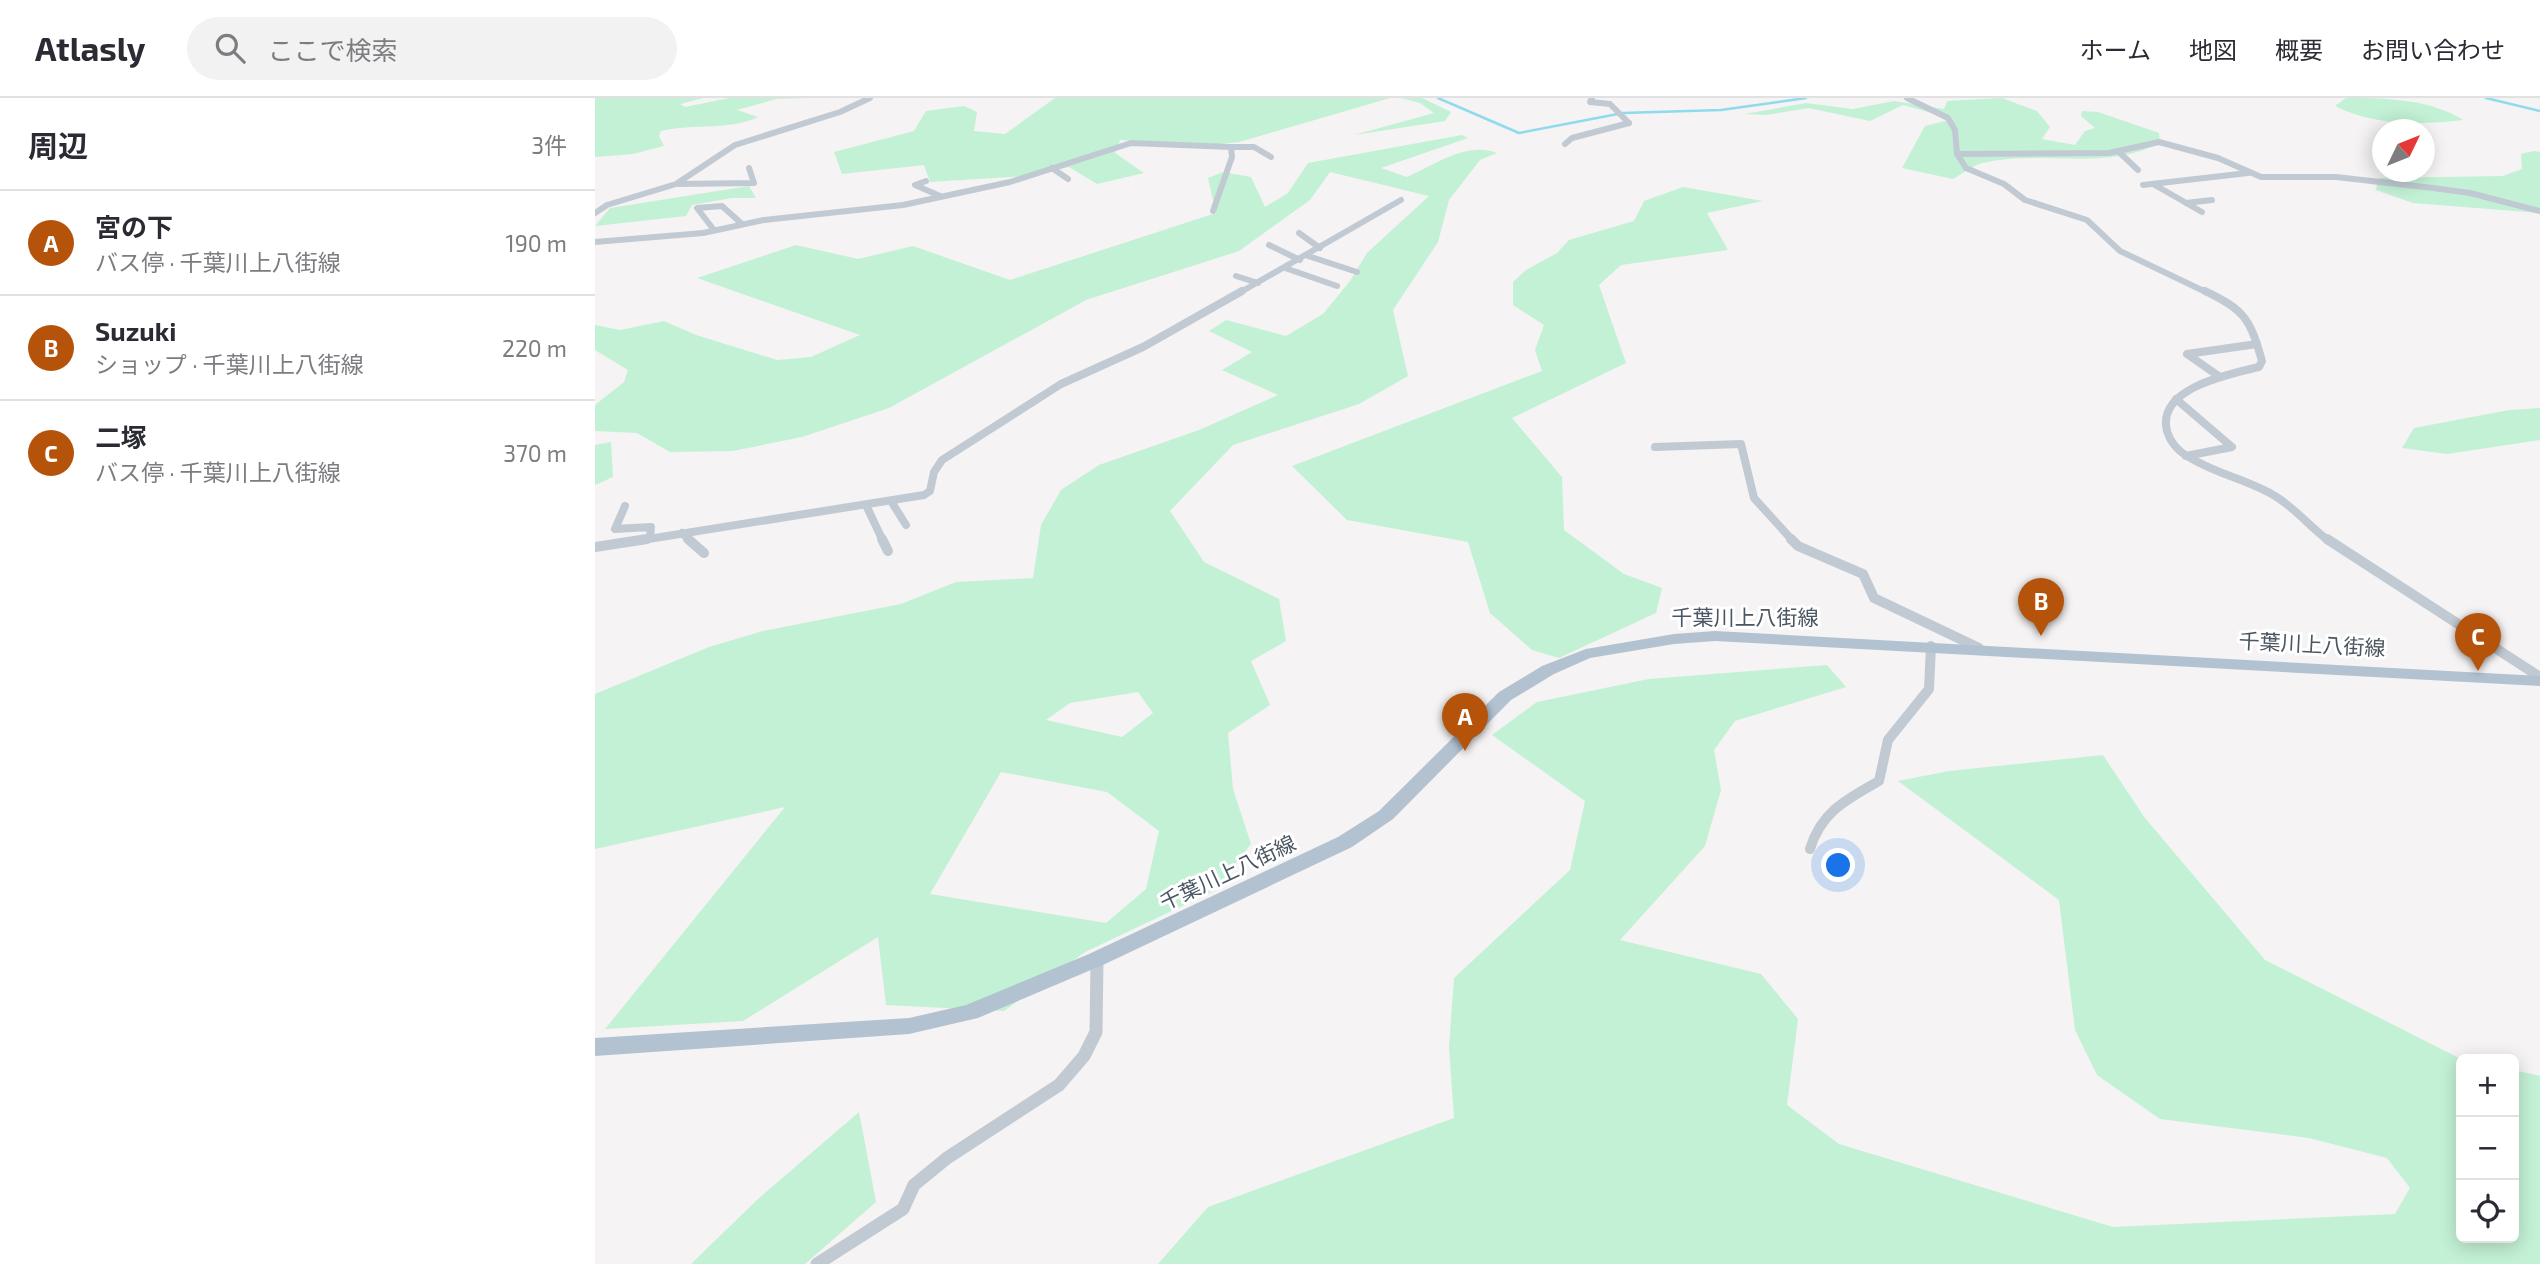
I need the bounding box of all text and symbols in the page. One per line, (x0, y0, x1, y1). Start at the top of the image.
search box (187, 17, 677, 80)
text: Atlasly (35, 28, 145, 68)
icon: search (211, 29, 249, 67)
text: ここで検索 (267, 34, 397, 65)
text: ホーム (2080, 35, 2151, 64)
text: 地図 (2189, 35, 2237, 64)
text: 概要 (2275, 35, 2323, 64)
text: お問い合わせ (2361, 35, 2505, 64)
north arrow (2372, 119, 2435, 182)
text: 周辺 (28, 127, 88, 163)
text: 3件 (531, 131, 567, 159)
text: 宮の下 (95, 211, 173, 242)
text: A (43, 229, 59, 257)
text: 190 m (506, 229, 567, 257)
text: バス停 · 千葉川上八街線 (95, 248, 341, 276)
text: Suzuki (95, 315, 176, 346)
text: B (44, 334, 58, 362)
text: 220 m (502, 334, 567, 362)
text: ショップ · 千葉川上八街線 (95, 350, 364, 378)
text: 二塚 (95, 421, 147, 452)
text: C (44, 439, 58, 467)
text: 370 m (503, 439, 567, 467)
text: バス停 · 千葉川上八街線 (95, 458, 341, 486)
pin: B (2018, 578, 2064, 636)
street label: 千葉川上八街線 (1672, 604, 1819, 629)
pin: C (2455, 613, 2501, 671)
street label: 千葉川上八街線 (2238, 627, 2386, 660)
pin: A (1442, 693, 1488, 751)
street label: 千葉川上八街線 (1155, 829, 1299, 914)
your location (1821, 848, 1855, 882)
map controls (2456, 1054, 2519, 1243)
button: + (2456, 1054, 2519, 1117)
button: − (2456, 1117, 2519, 1180)
button: locate (2456, 1180, 2519, 1243)

